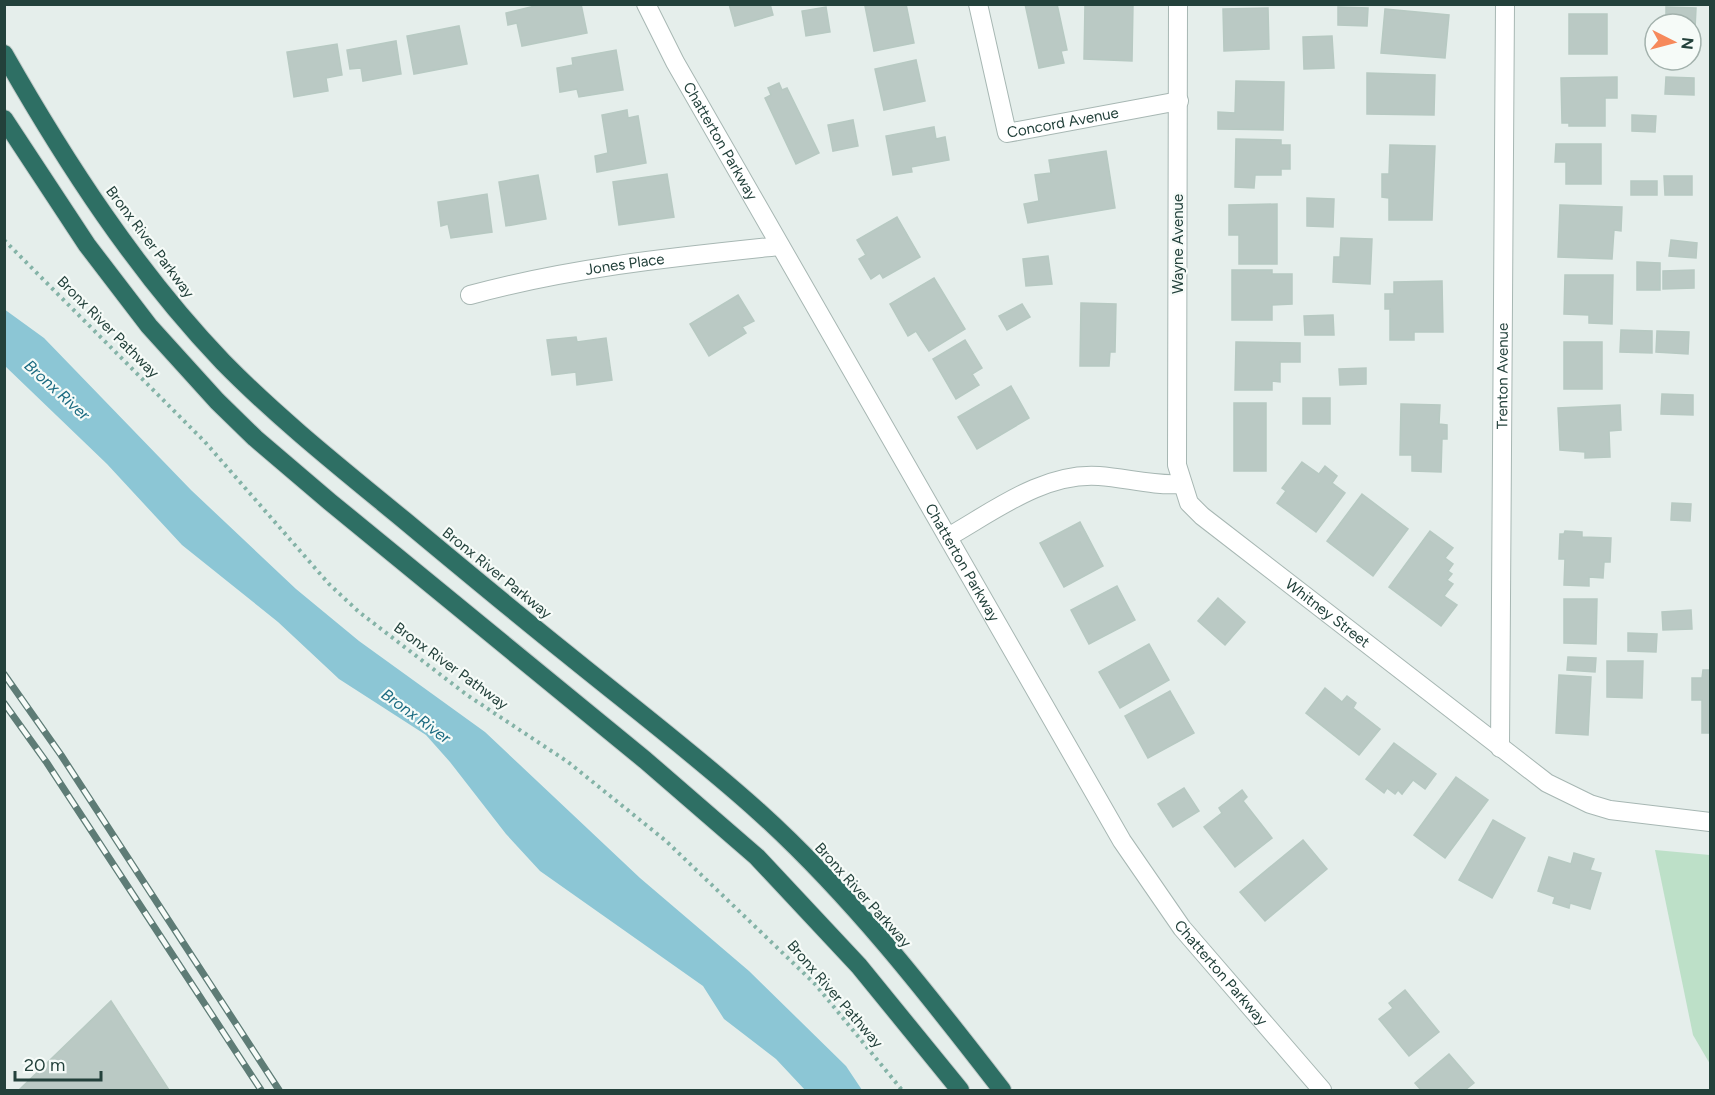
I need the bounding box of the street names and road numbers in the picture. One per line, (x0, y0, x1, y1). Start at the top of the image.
street label: Chatterton Parkway (679, 79, 761, 204)
street label: Concord Avenue (1006, 103, 1120, 142)
street label: Bronx River Parkway (102, 183, 198, 301)
street label: Wayne Avenue (1169, 194, 1187, 294)
street label: Jones Place (584, 250, 665, 279)
street label: Bronx River Pathway (53, 272, 163, 382)
street label: Trenton Avenue (1493, 323, 1512, 429)
street label: Chatterton Parkway (921, 500, 1003, 625)
street label: Bronx River Parkway (439, 523, 555, 623)
street label: Whitney Street (1282, 575, 1374, 652)
street label: Bronx River Pathway (390, 619, 512, 714)
street label: Bronx River Parkway (811, 839, 915, 951)
street label: Chatterton Parkway (1170, 917, 1271, 1029)
street label: Bronx River Pathway (783, 936, 887, 1052)

